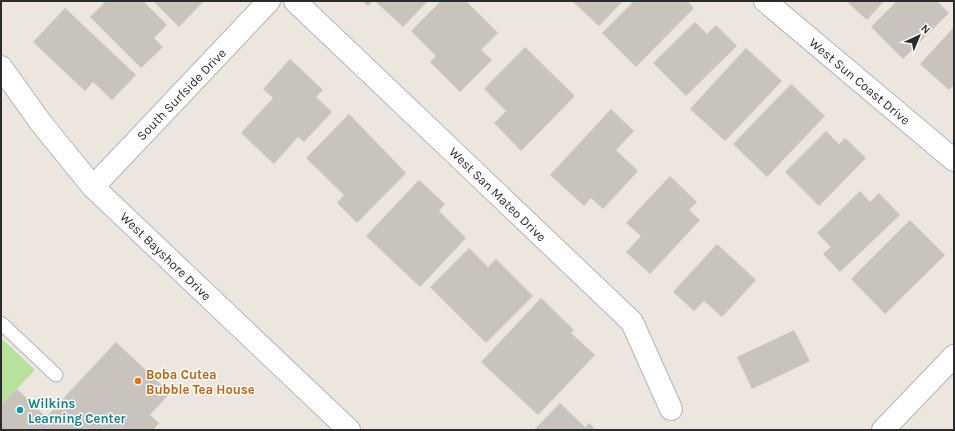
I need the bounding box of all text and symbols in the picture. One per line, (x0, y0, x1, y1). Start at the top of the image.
north arrow (899, 16, 939, 56)
text: N (918, 22, 933, 37)
street label: West Sun Coast Drive (806, 35, 913, 128)
street label: South Surfside Drive (134, 45, 229, 143)
street label: West San Mateo Drive (446, 144, 549, 245)
street label: West Bayshore Drive (117, 209, 214, 304)
place label: Boba Cutea Bubble Tea House (146, 367, 255, 397)
marker: Boba Cutea Bubble Tea House (133, 376, 143, 386)
place label: Wilkins Learning Center (28, 396, 127, 426)
marker: Wilkins Learning Center (15, 405, 25, 415)

